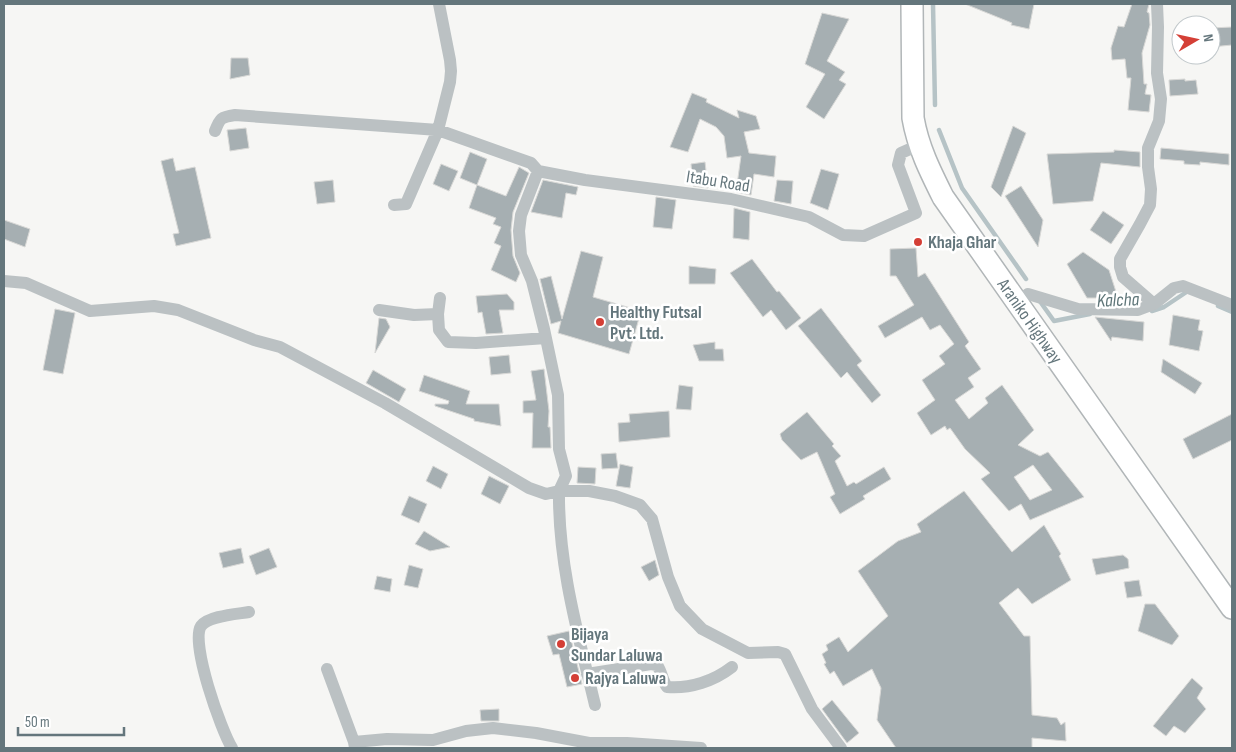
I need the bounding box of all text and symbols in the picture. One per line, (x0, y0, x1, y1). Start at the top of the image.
north arrow (1171, 15, 1221, 65)
text: N (1199, 33, 1217, 43)
street label: Itabu Road (685, 166, 751, 197)
place label: Khaja Ghar (928, 232, 997, 253)
marker: Khaja Ghar (912, 236, 924, 248)
street label: Araniko Highway (992, 274, 1067, 368)
water label: Kalcha (1096, 288, 1140, 313)
place label: Healthy Futsal Pvt. Ltd. (610, 302, 702, 344)
marker: Healthy Futsal Pvt. Ltd. (594, 316, 606, 328)
place label: Bijaya Sundar Laluwa (571, 624, 663, 666)
marker: Bijaya Sundar Laluwa (555, 638, 567, 650)
place label: Rajya Laluwa (585, 668, 666, 689)
marker: Rajya Laluwa (569, 672, 581, 684)
scale bar (18, 704, 124, 736)
text: 50 m (25, 713, 50, 732)

